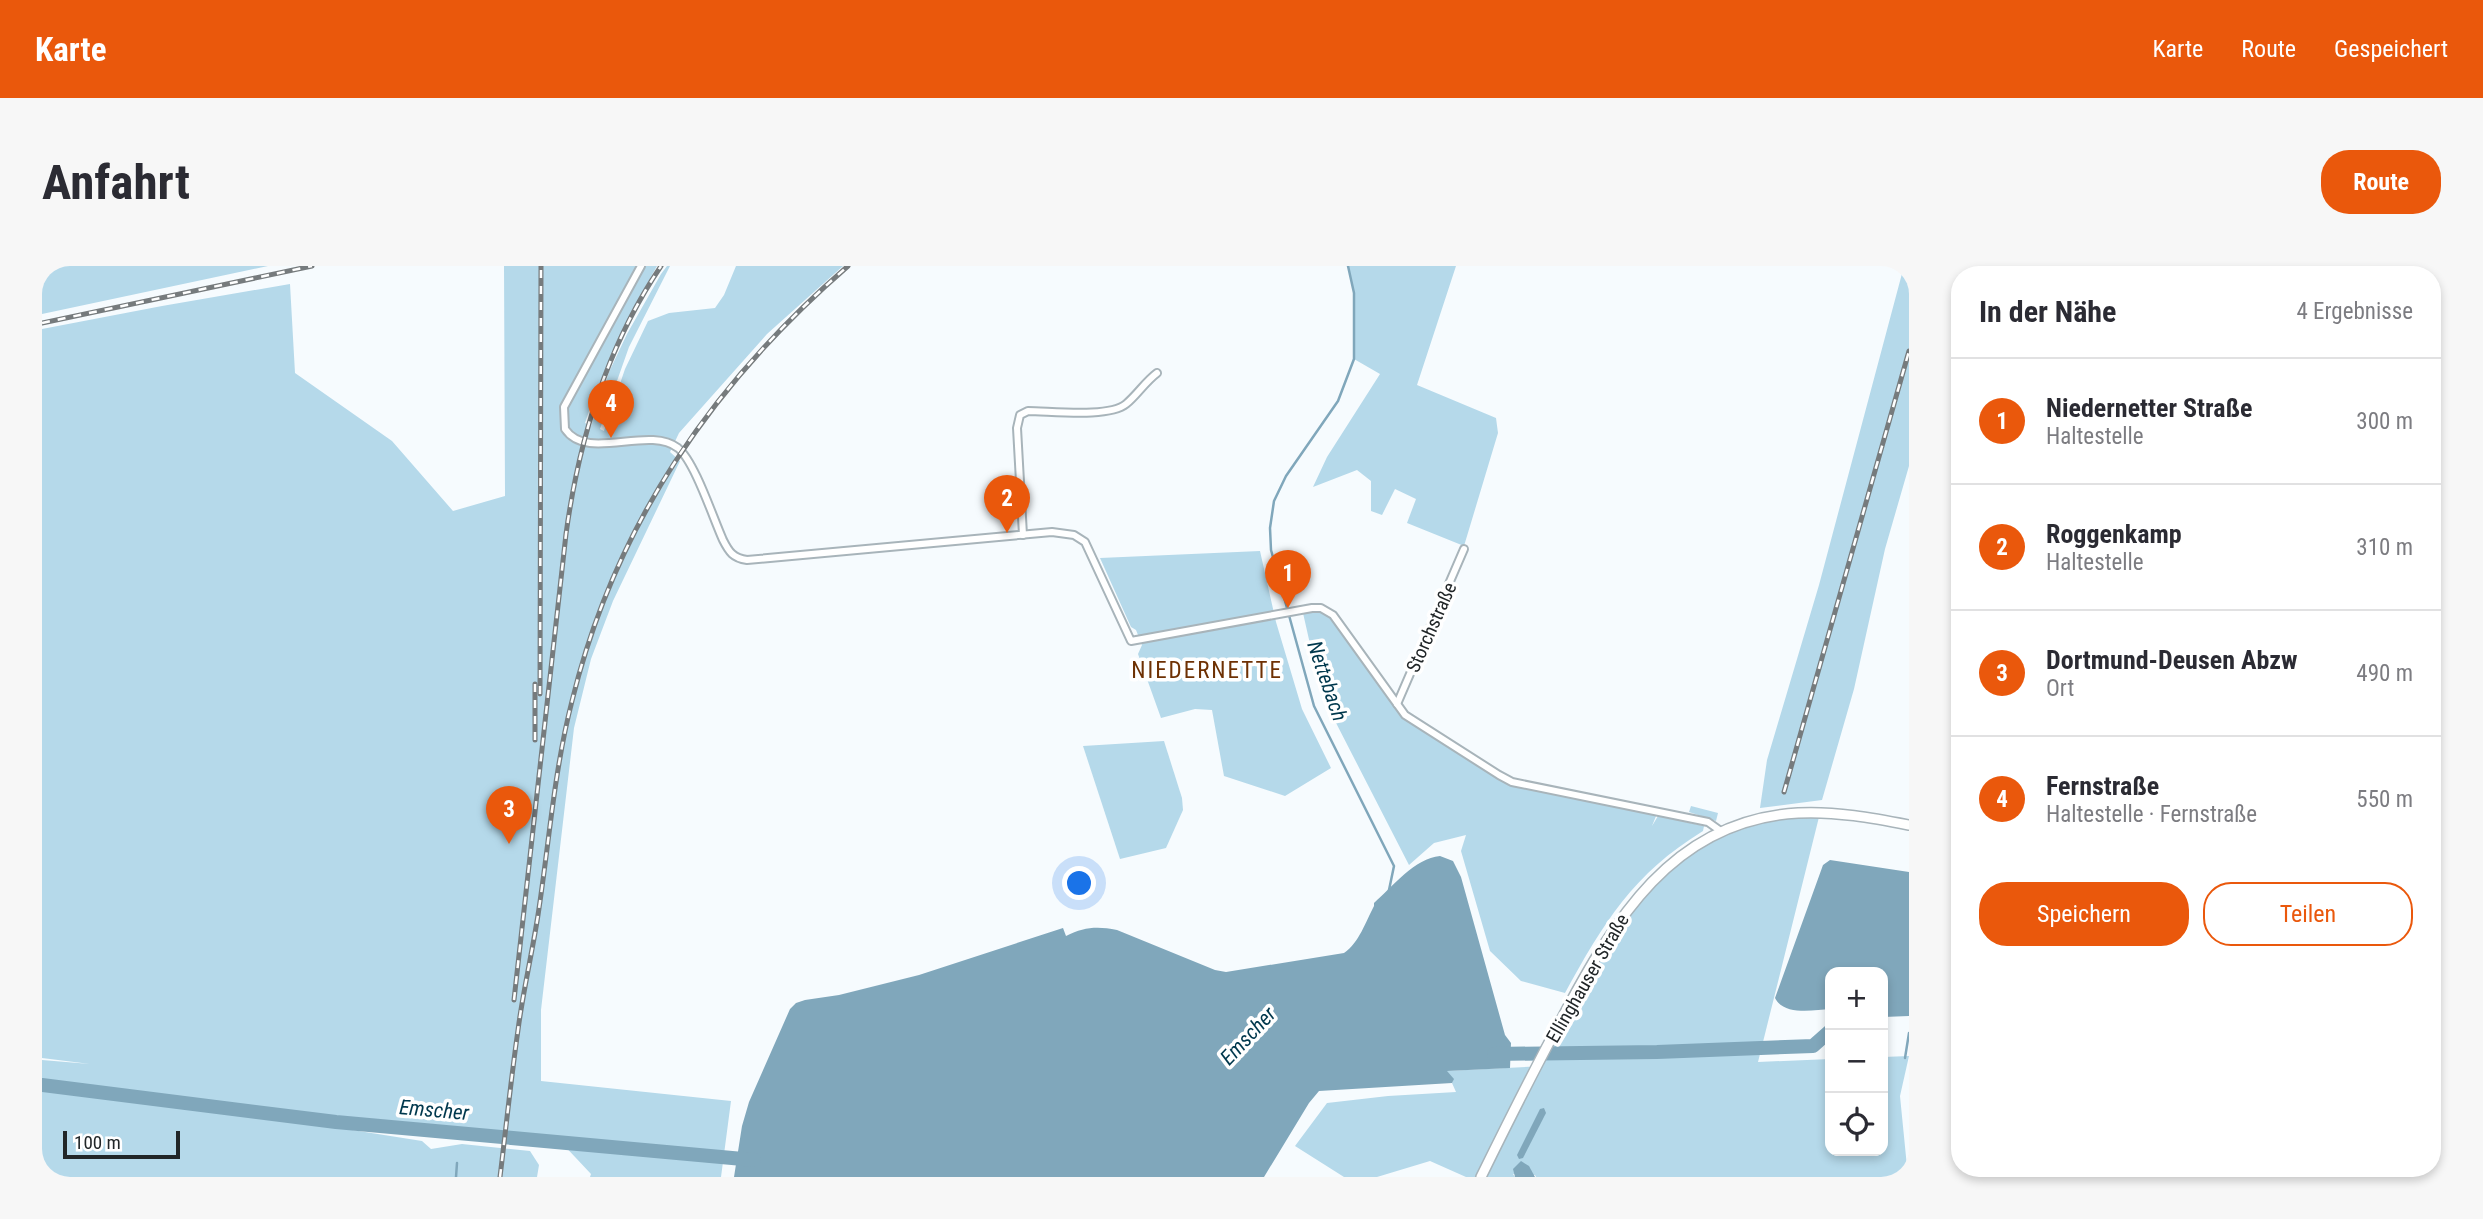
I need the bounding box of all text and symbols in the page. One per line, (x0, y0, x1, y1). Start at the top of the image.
text: Karte (35, 30, 106, 69)
text: Karte (2153, 35, 2203, 63)
text: Route (2241, 35, 2296, 63)
text: Gespeichert (2334, 35, 2448, 63)
button: Route (2321, 150, 2441, 214)
text: Anfahrt (42, 154, 190, 211)
text: In der Nähe (1979, 294, 2116, 329)
text: 4 Ergebnisse (2296, 298, 2413, 325)
pin: 4 (588, 380, 634, 438)
text: Niedernetter Straße (2046, 393, 2253, 423)
text: 1 (1996, 408, 2008, 435)
text: 300 m (2356, 408, 2413, 435)
text: Haltestelle (2046, 423, 2144, 450)
pin: 2 (984, 475, 1030, 533)
text: Roggenkamp (2046, 519, 2182, 549)
text: 2 (1996, 534, 2008, 561)
text: 310 m (2356, 534, 2413, 561)
text: Haltestelle (2046, 549, 2144, 576)
pin: 1 (1265, 550, 1311, 608)
street label: Storchstraße (1401, 579, 1462, 676)
water label: Nettebach (1302, 638, 1352, 724)
text: Dortmund-Deusen Abzw (2046, 645, 2297, 675)
district label: NIEDERNETTE (1131, 657, 1283, 684)
text: 3 (1996, 660, 2008, 687)
text: 490 m (2356, 660, 2413, 687)
text: Ort (2046, 675, 2074, 702)
text: Fernstraße (2046, 771, 2159, 801)
pin: 3 (486, 786, 532, 844)
text: 4 (1996, 786, 2008, 813)
text: 550 m (2356, 786, 2413, 813)
text: Haltestelle · Fernstraße (2046, 801, 2257, 828)
your location (1062, 866, 1096, 900)
button: Speichern (1979, 882, 2189, 946)
button: Teilen (2203, 882, 2413, 946)
street label: Ellinghauser Straße (1541, 910, 1634, 1047)
map controls (1825, 967, 1888, 1156)
button: + (1825, 967, 1888, 1030)
water label: Emscher (1215, 1002, 1281, 1070)
button: − (1825, 1030, 1888, 1093)
button: locate (1825, 1093, 1888, 1156)
water label: Emscher (398, 1095, 471, 1125)
scale bar (63, 1128, 180, 1160)
text: 100 m (74, 1131, 121, 1154)

